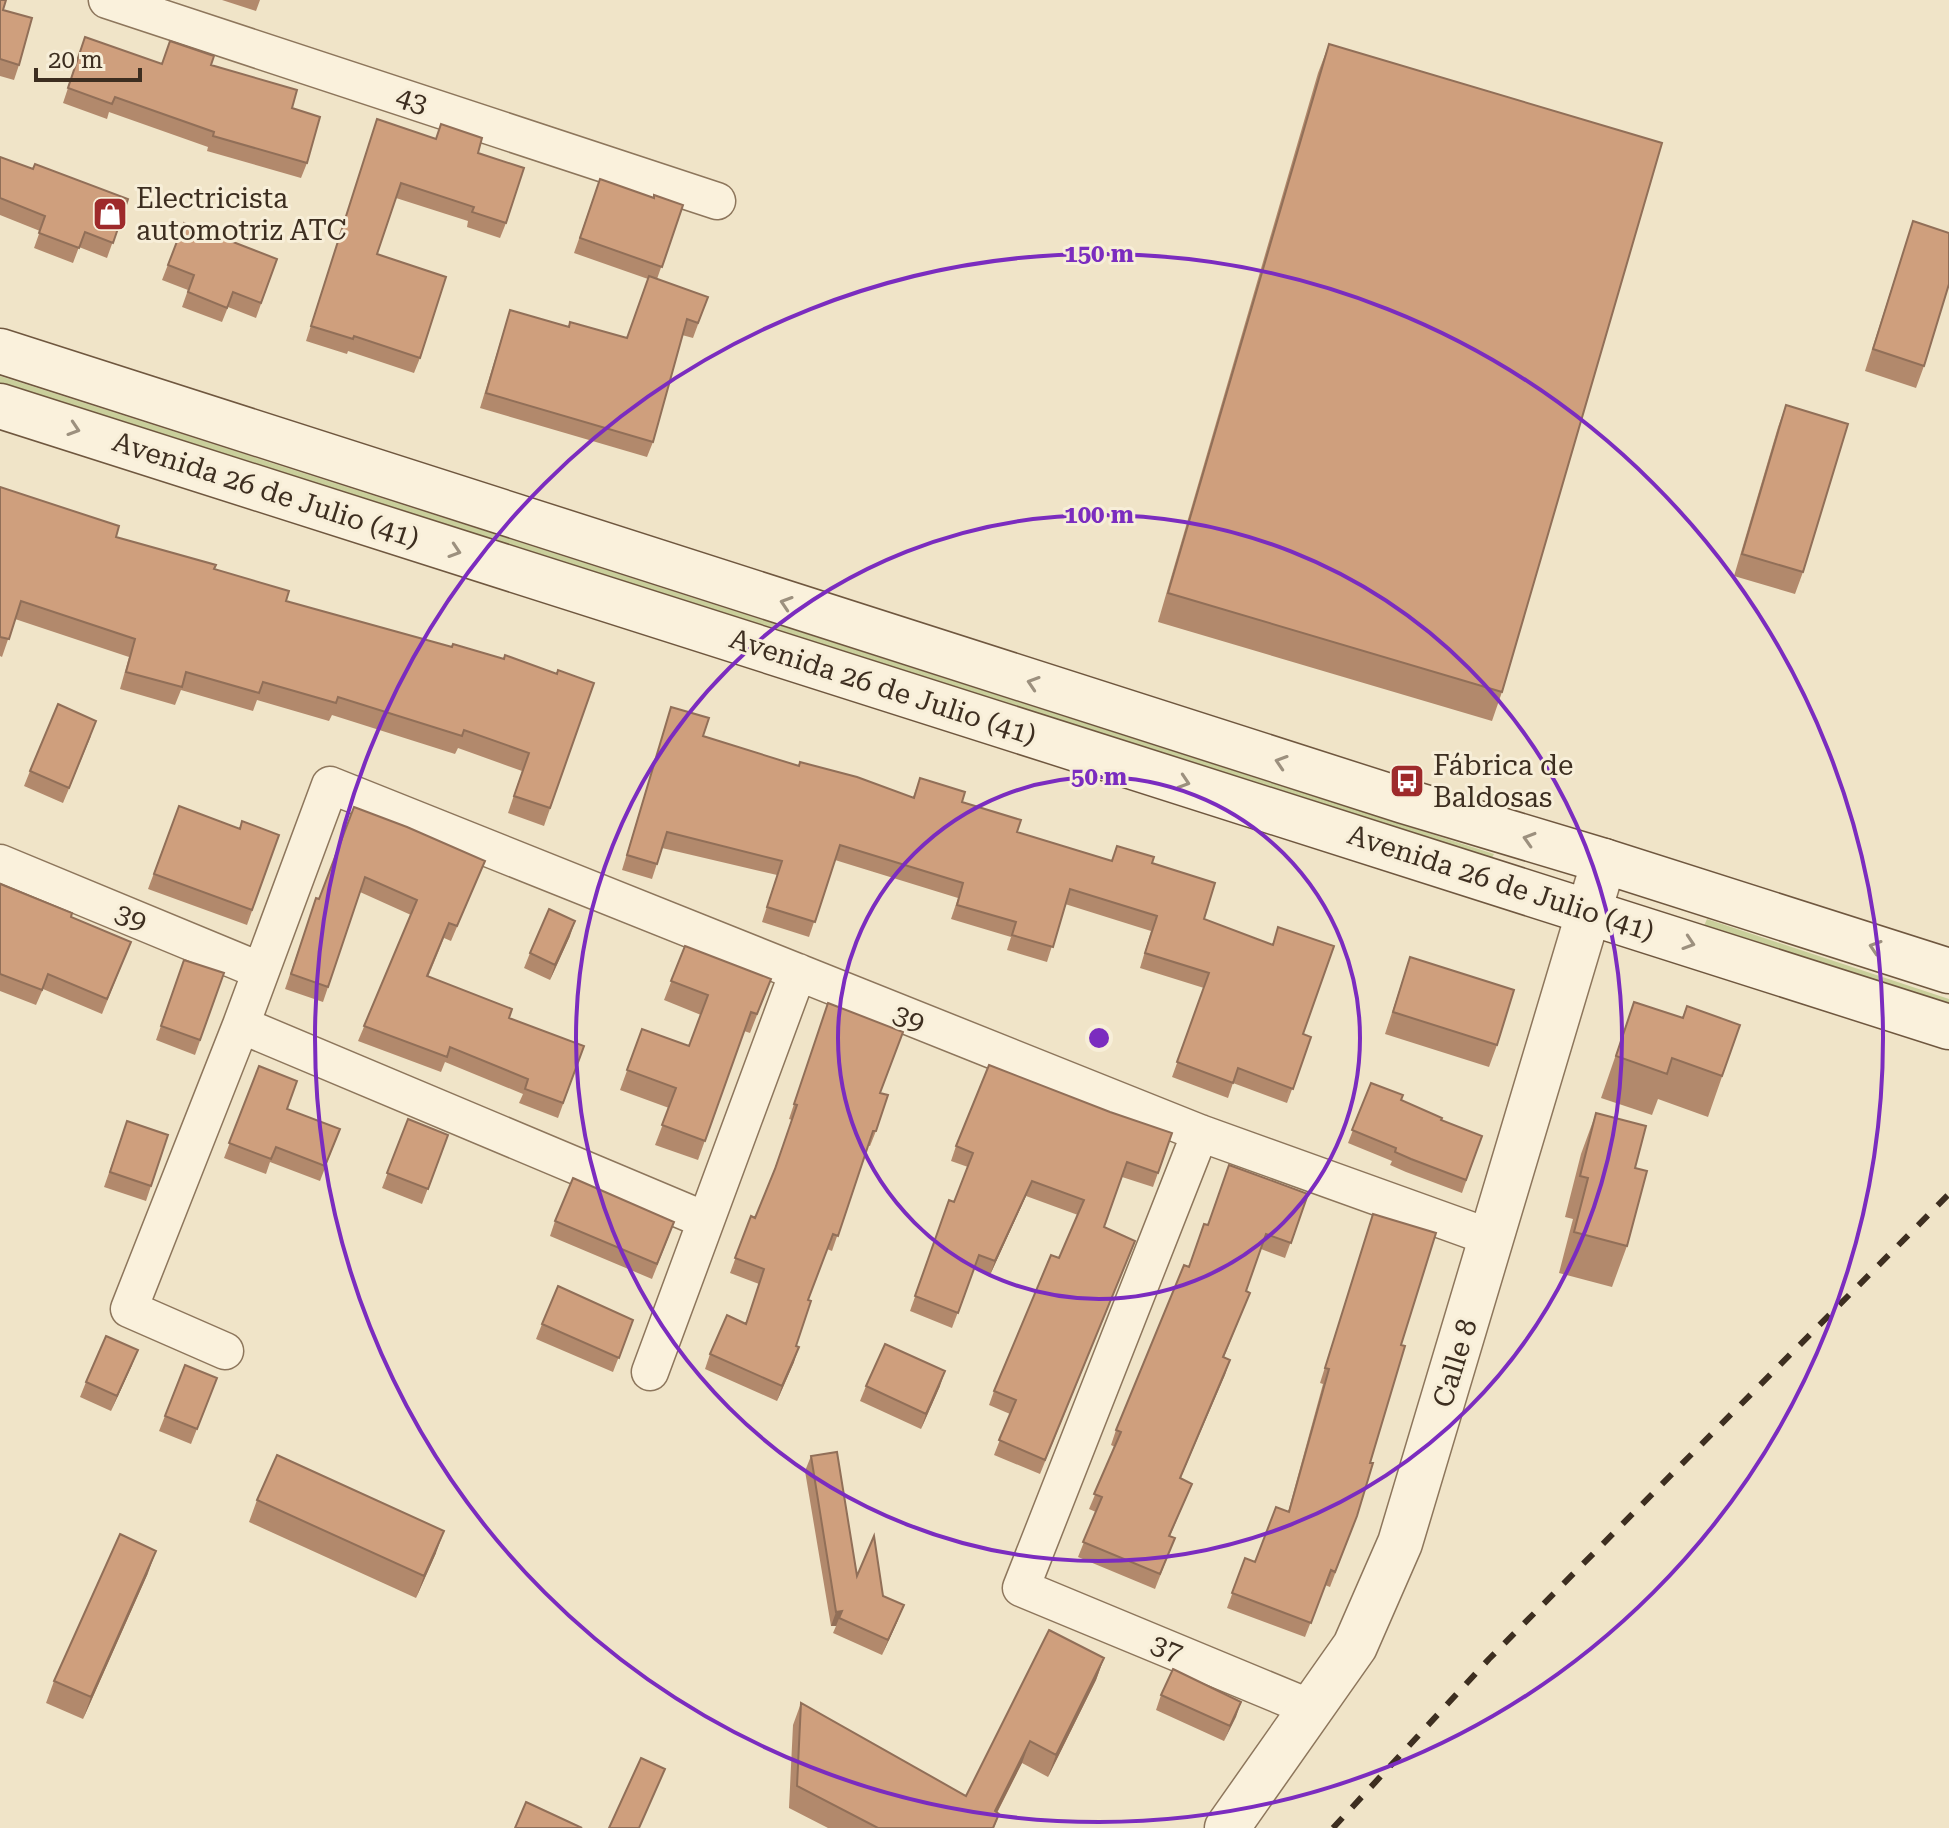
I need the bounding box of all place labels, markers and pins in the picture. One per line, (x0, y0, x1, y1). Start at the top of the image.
place label: Electricista automotriz ATC (136, 182, 347, 247)
shop icon: Electricista automotriz ATC (91, 195, 129, 233)
place label: Fábrica de Baldosas (1433, 749, 1573, 814)
bus stop icon: Fábrica de Baldosas (1388, 762, 1426, 800)
centre of rings (1085, 1024, 1113, 1052)

